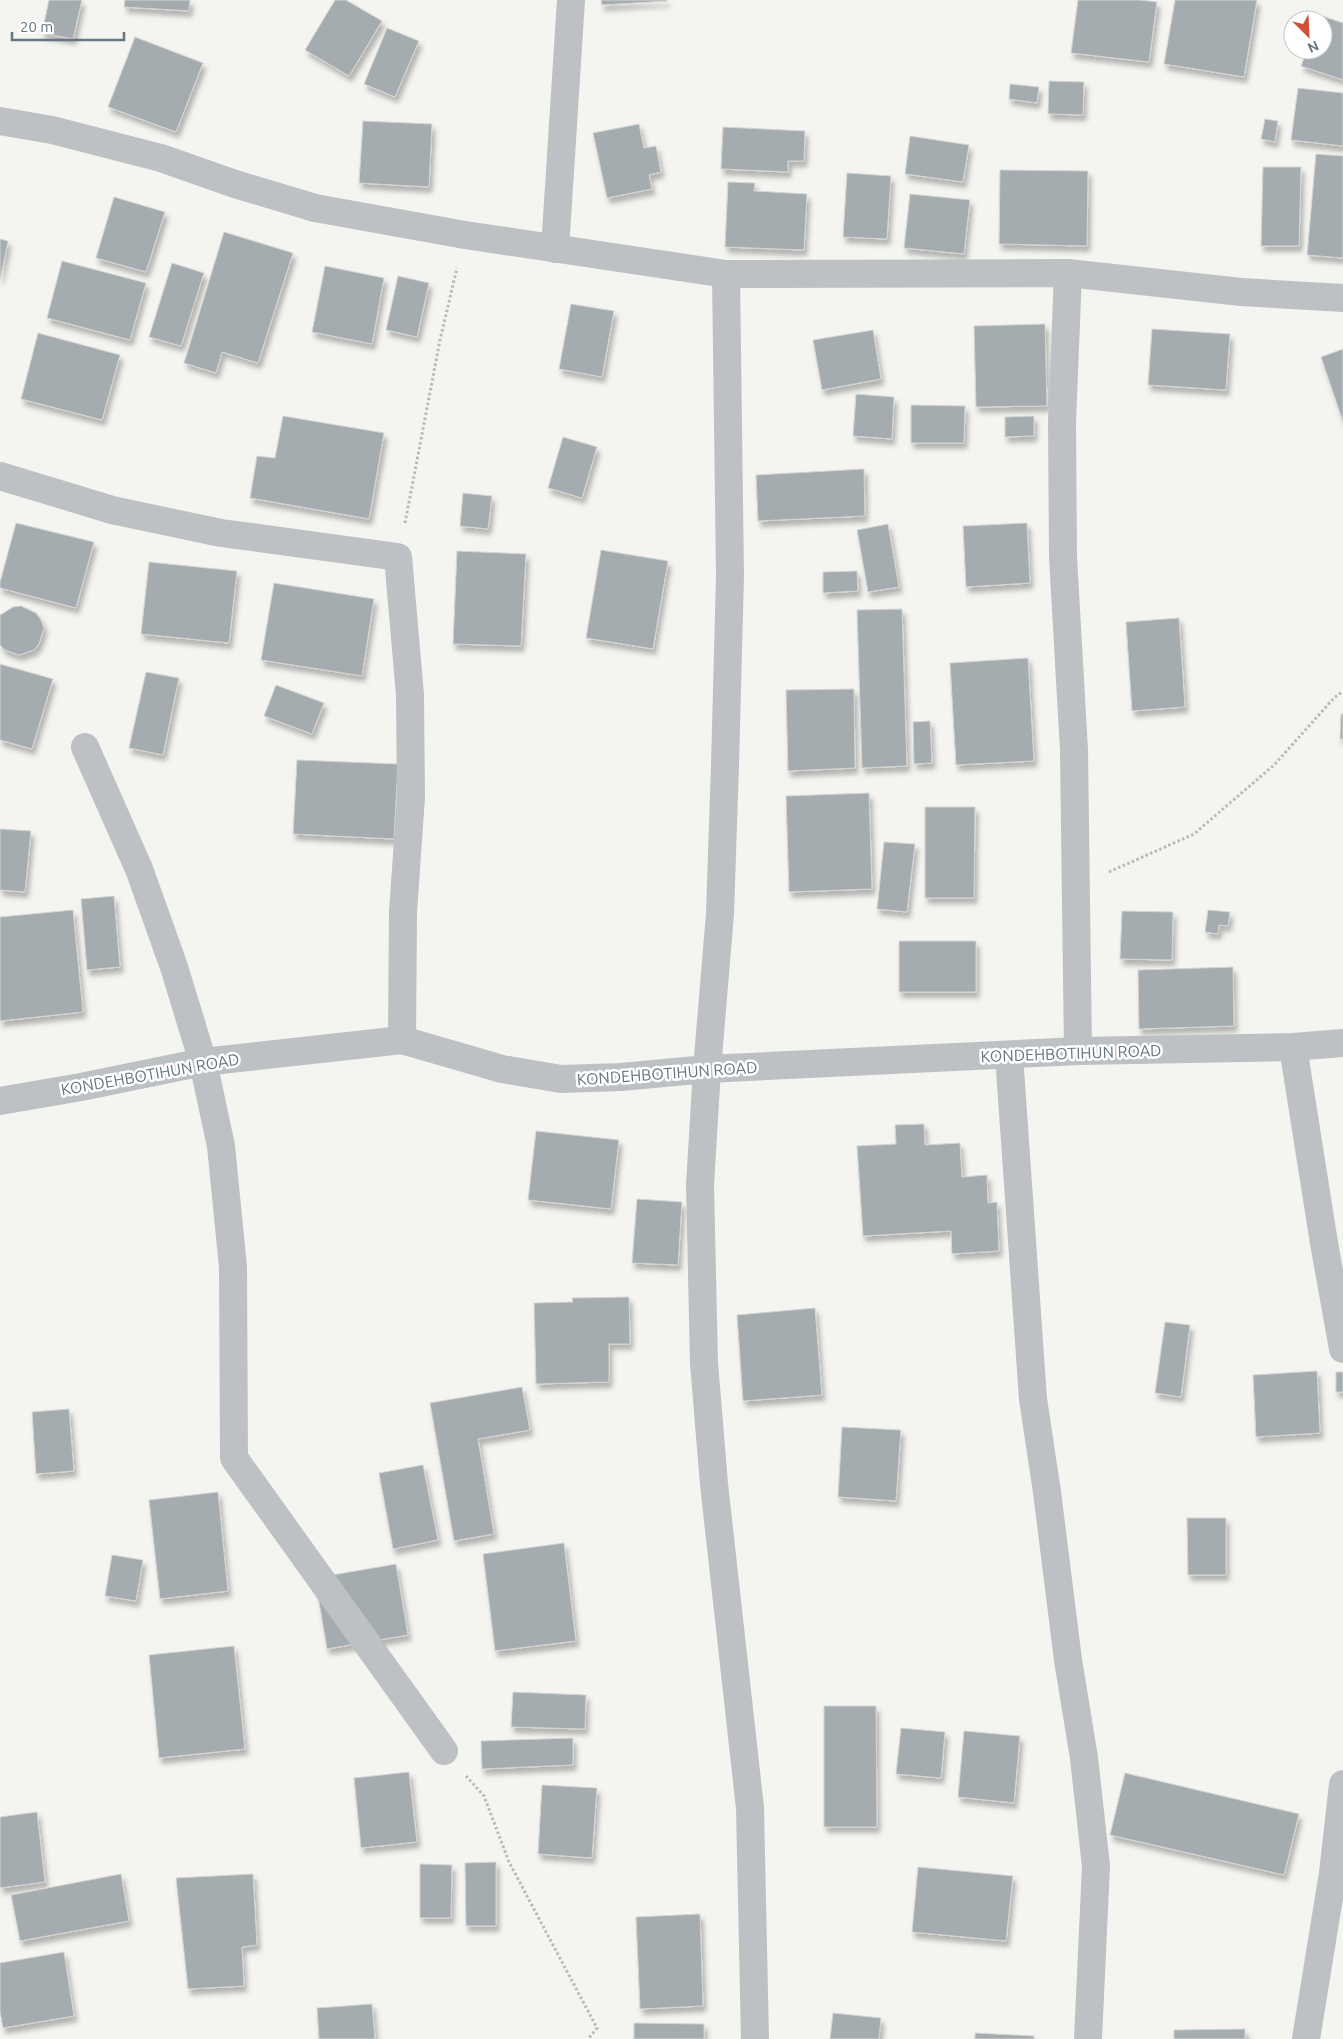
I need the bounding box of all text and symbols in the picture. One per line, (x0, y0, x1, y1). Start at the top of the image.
scale bar (12, 10, 125, 42)
north arrow (1283, 10, 1333, 60)
text: 20 m (20, 18, 53, 35)
text: N (1305, 37, 1321, 56)
street label: KONDEHBOTIHUN ROAD (980, 1041, 1162, 1065)
street label: KONDEHBOTIHUN ROAD (59, 1049, 241, 1099)
street label: KONDEHBOTIHUN ROAD (576, 1058, 758, 1088)

